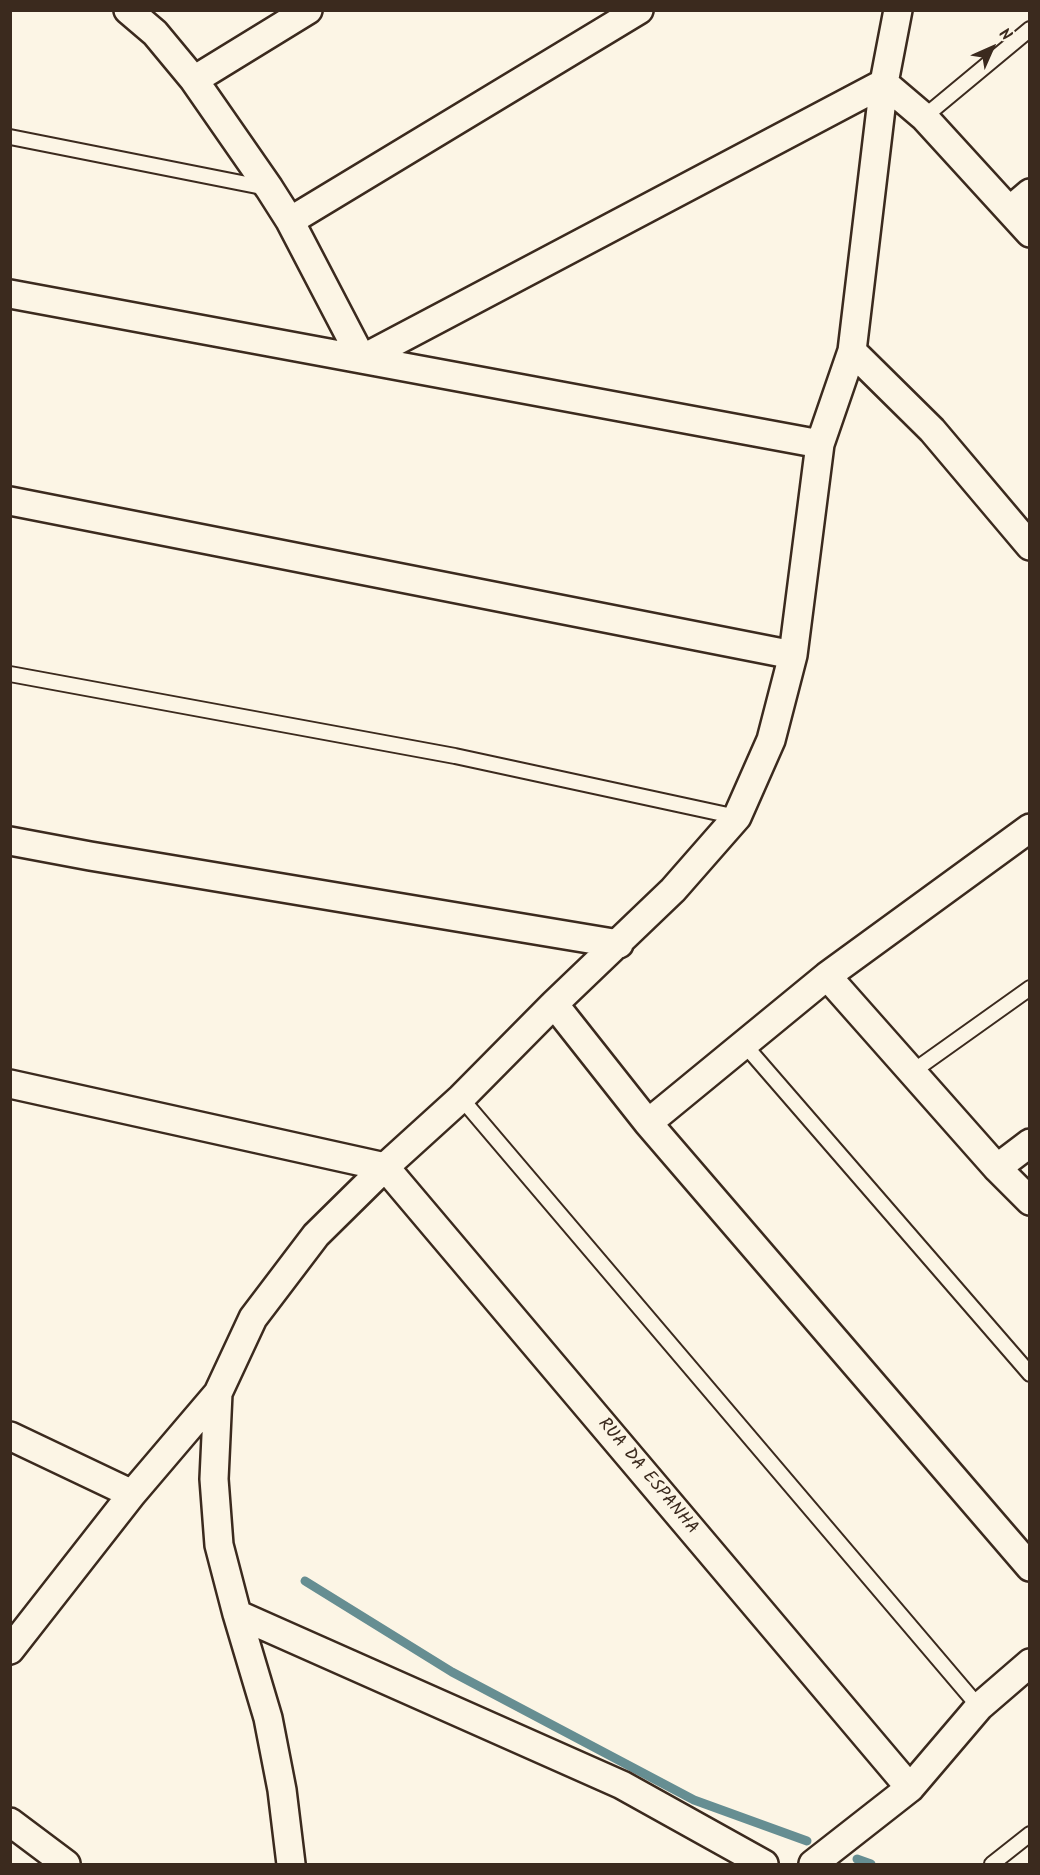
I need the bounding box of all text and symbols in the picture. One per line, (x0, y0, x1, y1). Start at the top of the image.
north arrow (962, 18, 1022, 78)
text: N (993, 22, 1017, 47)
street label: RUA DA ESPANHA (592, 1414, 702, 1540)

